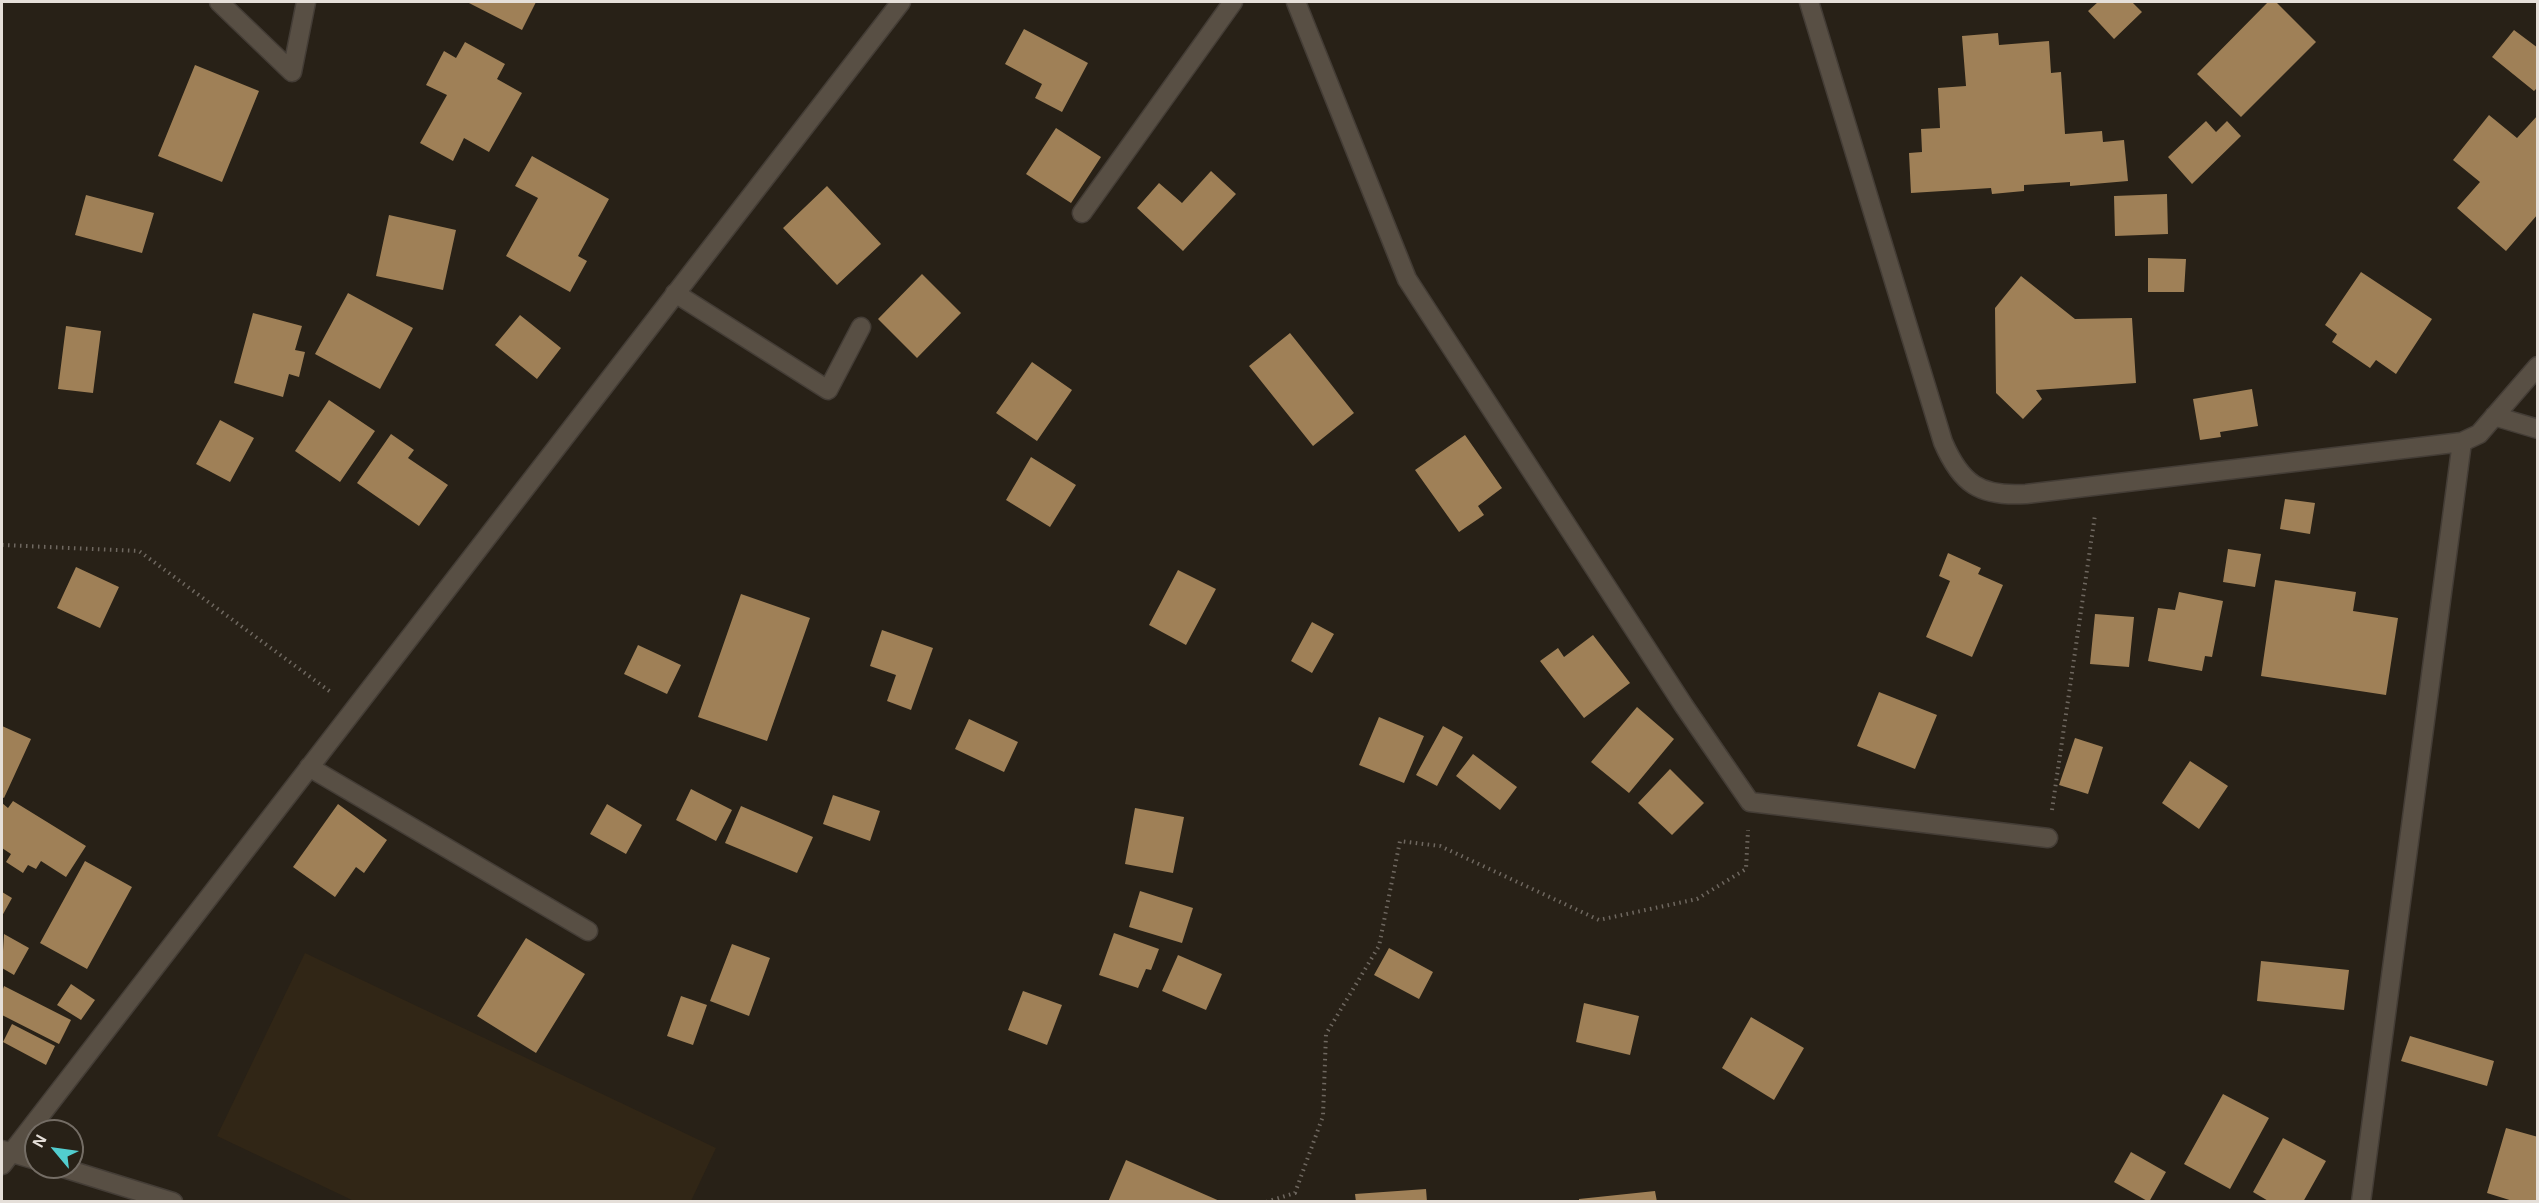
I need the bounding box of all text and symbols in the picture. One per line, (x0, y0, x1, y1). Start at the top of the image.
north arrow (24, 1119, 84, 1179)
text: N (29, 1132, 50, 1150)

